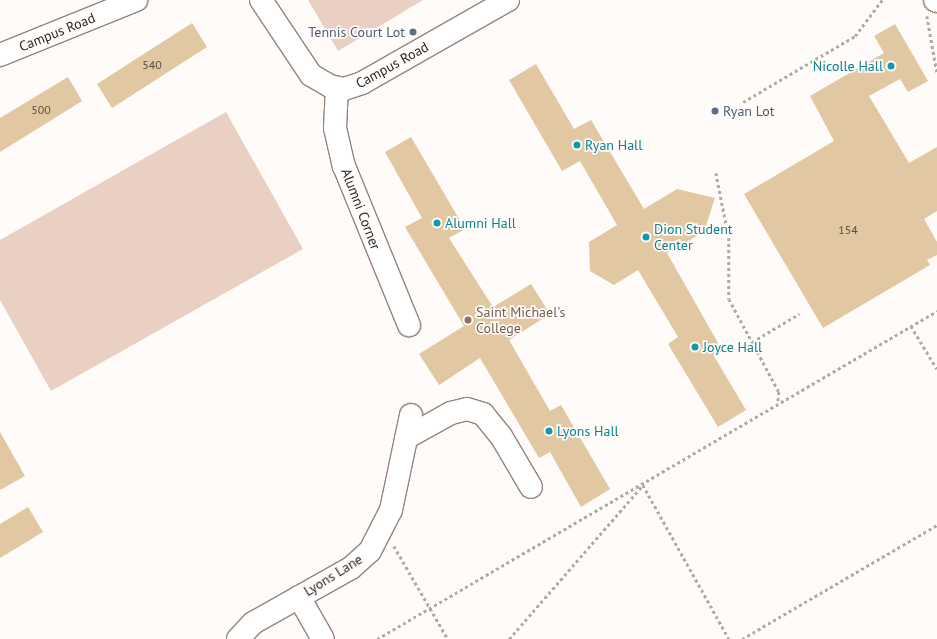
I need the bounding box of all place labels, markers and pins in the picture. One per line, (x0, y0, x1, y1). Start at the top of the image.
place label: Tennis Court Lot (308, 24, 405, 40)
marker: Tennis Court Lot (408, 27, 418, 37)
place label: Nicolle Hall (813, 58, 883, 74)
marker: Nicolle Hall (886, 61, 896, 71)
place label: Ryan Lot (723, 103, 774, 119)
marker: Ryan Lot (710, 106, 720, 116)
place label: Ryan Hall (585, 137, 642, 153)
marker: Ryan Hall (572, 140, 582, 150)
place label: Alumni Hall (445, 215, 516, 231)
marker: Alumni Hall (432, 218, 442, 228)
place label: Dion Student Center (654, 221, 733, 254)
marker: Dion Student Center (641, 232, 651, 242)
place label: Saint Michael's College (476, 304, 565, 336)
marker: Saint Michael's College (463, 315, 473, 325)
place label: Joyce Hall (703, 339, 762, 355)
marker: Joyce Hall (690, 342, 700, 352)
place label: Lyons Hall (557, 423, 619, 439)
marker: Lyons Hall (544, 426, 554, 436)

